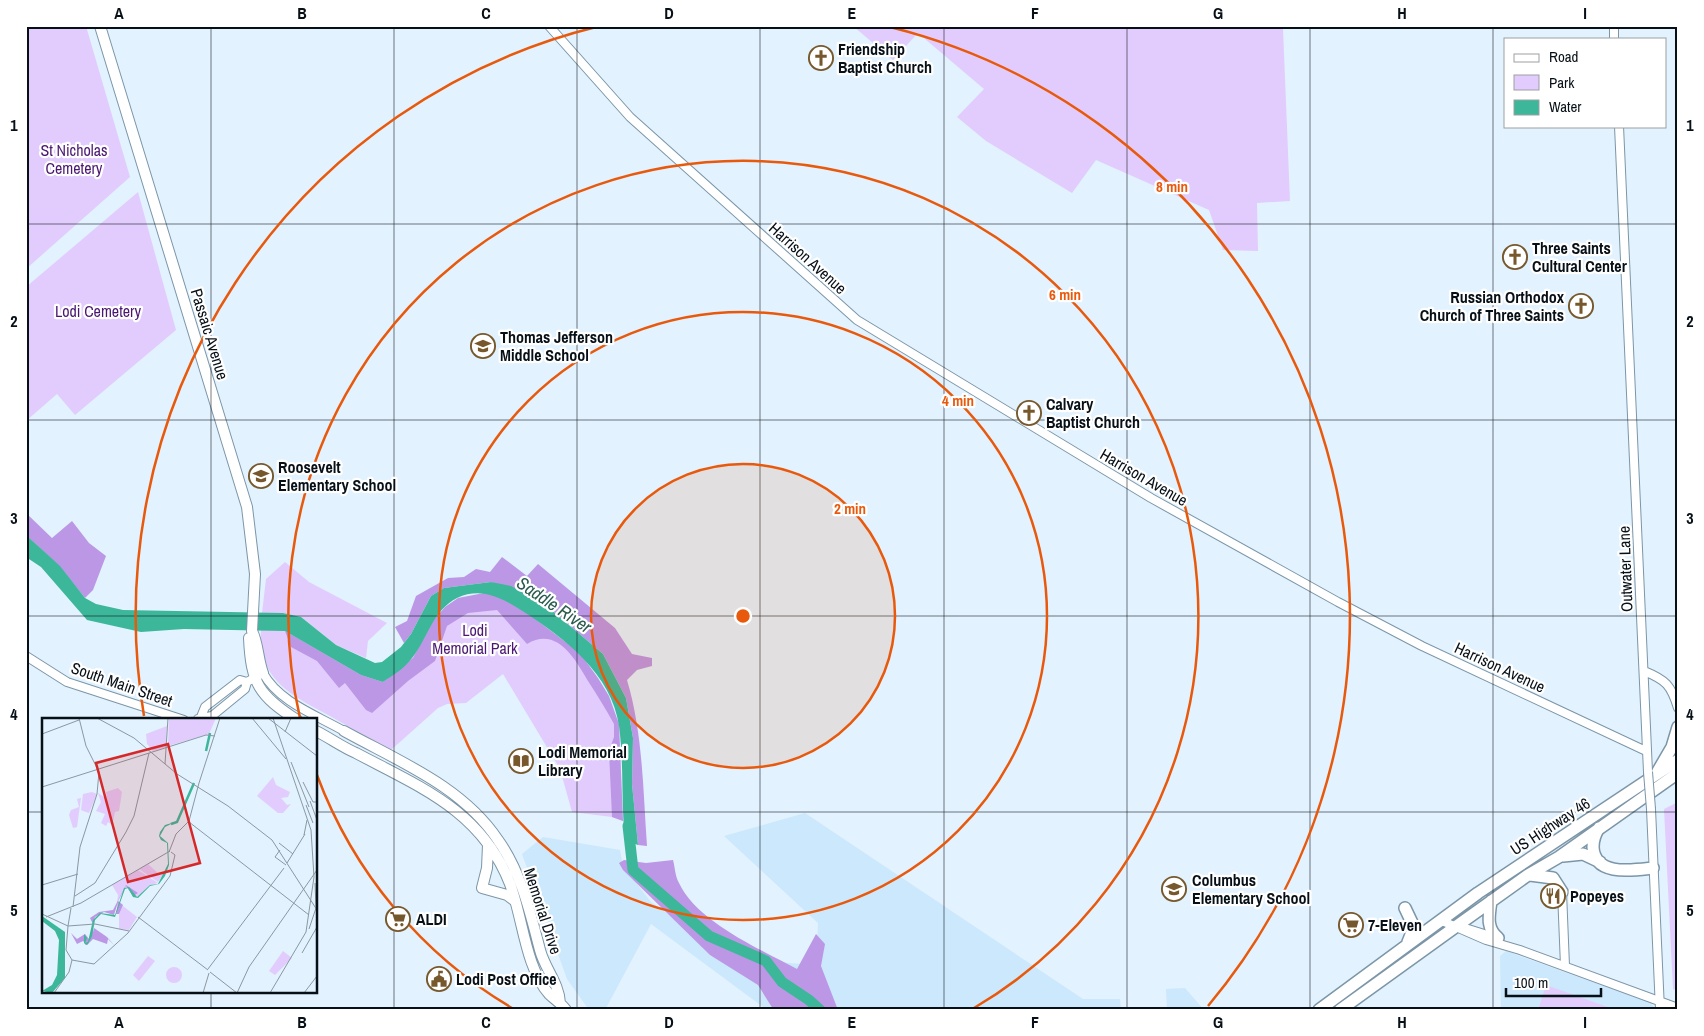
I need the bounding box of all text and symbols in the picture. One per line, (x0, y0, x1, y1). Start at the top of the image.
text: A (114, 2, 124, 24)
text: B (297, 2, 307, 24)
text: C (481, 2, 491, 24)
text: D (664, 2, 674, 24)
text: E (848, 2, 857, 24)
text: F (1031, 2, 1039, 24)
text: G (1213, 2, 1223, 24)
text: H (1397, 2, 1407, 24)
text: I (1583, 2, 1587, 24)
place label: Friendship Baptist Church (838, 38, 932, 78)
legend (1504, 38, 1666, 128)
church icon: Friendship Baptist Church (808, 45, 834, 71)
text: Road (1549, 46, 1578, 67)
text: Park (1549, 72, 1575, 93)
text: Water (1549, 96, 1581, 117)
text: 1 (10, 114, 18, 136)
text: 1 (1686, 114, 1694, 136)
park label: St Nicholas Cemetery (40, 139, 108, 179)
text: 8 min (1156, 176, 1188, 197)
street label: Harrison Avenue (764, 217, 852, 299)
place label: Three Saints Cultural Center (1532, 237, 1628, 277)
church icon: Three Saints Cultural Center (1502, 244, 1528, 270)
text: 6 min (1049, 284, 1081, 305)
street label: Passaic Avenue (186, 286, 234, 382)
place label: Russian Orthodox Church of Three Saints (1420, 286, 1565, 326)
church icon: Russian Orthodox Church of Three Saints (1568, 293, 1594, 319)
park label: Lodi Cemetery (55, 300, 141, 322)
text: 2 (10, 310, 18, 332)
text: 2 (1686, 310, 1694, 332)
place label: Thomas Jefferson Middle School (500, 326, 613, 366)
school or university icon: Thomas Jefferson Middle School (470, 333, 496, 359)
text: 4 min (942, 390, 974, 411)
place label: Calvary Baptist Church (1046, 393, 1140, 433)
church icon: Calvary Baptist Church (1016, 400, 1042, 426)
street label: Harrison Avenue (1096, 443, 1192, 511)
place label: Roosevelt Elementary School (278, 456, 396, 496)
school or university icon: Roosevelt Elementary School (248, 463, 274, 489)
text: 2 min (834, 498, 866, 519)
text: 3 (10, 507, 18, 529)
text: 3 (1686, 507, 1694, 529)
street label: Outwater Lane (1613, 526, 1637, 612)
water label: Saddle River (512, 570, 598, 639)
centre of rings (734, 607, 752, 625)
park label: Lodi Memorial Park (432, 619, 518, 659)
street label: Harrison Avenue (1451, 636, 1549, 698)
street label: South Main Street (68, 656, 176, 712)
text: 4 (10, 703, 18, 725)
text: 4 (1686, 703, 1694, 725)
inset map (42, 718, 318, 994)
place label: Lodi Memorial Library (538, 741, 627, 781)
library icon: Lodi Memorial Library (508, 748, 534, 774)
street label: US Highway 46 (1506, 792, 1594, 860)
street label: Memorial Drive (519, 865, 567, 957)
place label: Columbus Elementary School (1192, 869, 1310, 909)
school or university icon: Columbus Elementary School (1161, 876, 1187, 902)
restaurant icon: Popeyes (1540, 883, 1566, 909)
place label: Popeyes (1570, 885, 1624, 907)
text: 5 (10, 899, 18, 921)
text: 5 (1686, 899, 1694, 921)
supermarket icon: ALDI (385, 906, 411, 932)
place label: ALDI (416, 908, 447, 930)
supermarket icon: 7-Eleven (1338, 912, 1364, 938)
place label: 7-Eleven (1368, 914, 1422, 936)
public building icon: Lodi Post Office (426, 966, 452, 992)
scale bar (1506, 966, 1602, 998)
place label: Lodi Post Office (456, 968, 557, 990)
text: 100 m (1514, 972, 1548, 993)
text: A (114, 1011, 124, 1033)
text: B (297, 1011, 307, 1033)
text: C (481, 1011, 491, 1033)
text: D (664, 1011, 674, 1033)
text: E (848, 1011, 857, 1033)
text: F (1031, 1011, 1039, 1033)
text: G (1213, 1011, 1223, 1033)
text: H (1397, 1011, 1407, 1033)
text: I (1583, 1011, 1587, 1033)

